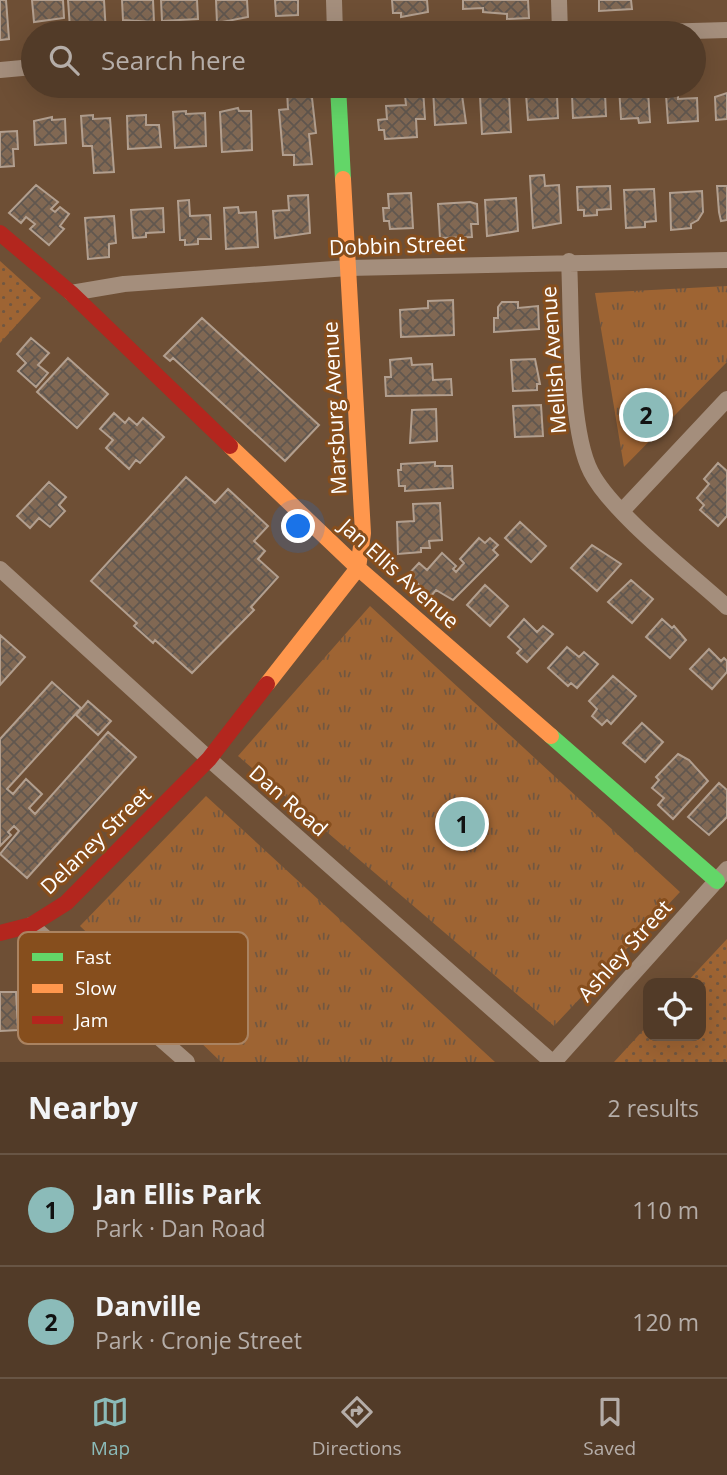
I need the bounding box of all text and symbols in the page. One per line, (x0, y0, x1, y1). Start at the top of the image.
search box (21, 21, 706, 98)
icon: search (45, 41, 83, 79)
text: Search here (101, 42, 246, 78)
street label: Dobbin Street (329, 229, 465, 261)
street label: Mellish Avenue (534, 285, 572, 435)
street label: Marsburg Avenue (315, 321, 353, 495)
pin: 2 (623, 389, 669, 441)
your location (281, 509, 315, 543)
street label: Jan Ellis Avenue (332, 511, 465, 634)
street label: Dan Road (243, 758, 334, 842)
street label: Delaney Street (34, 780, 157, 900)
pin: 1 (439, 798, 485, 850)
street label: Ashley Street (571, 893, 677, 1007)
legend (18, 932, 248, 1044)
text: Fast (75, 944, 111, 970)
text: Slow (75, 975, 117, 1001)
map controls (643, 978, 706, 1041)
button: locate (643, 978, 706, 1041)
text: Jam (73, 1007, 108, 1033)
text: Nearby (28, 1087, 138, 1128)
text: 2 results (608, 1092, 699, 1124)
text: Jan Ellis Park (95, 1176, 261, 1212)
text: 1 (44, 1194, 58, 1226)
text: 110 m (632, 1194, 699, 1226)
text: Park · Dan Road (95, 1212, 266, 1244)
text: Danville (95, 1288, 201, 1324)
text: 2 (44, 1306, 58, 1338)
text: 120 m (632, 1306, 699, 1338)
text: Park · Cronje Street (95, 1324, 302, 1356)
tab: Map (91, 1393, 130, 1461)
tab: Directions (312, 1393, 402, 1461)
tab: Saved (583, 1393, 636, 1461)

